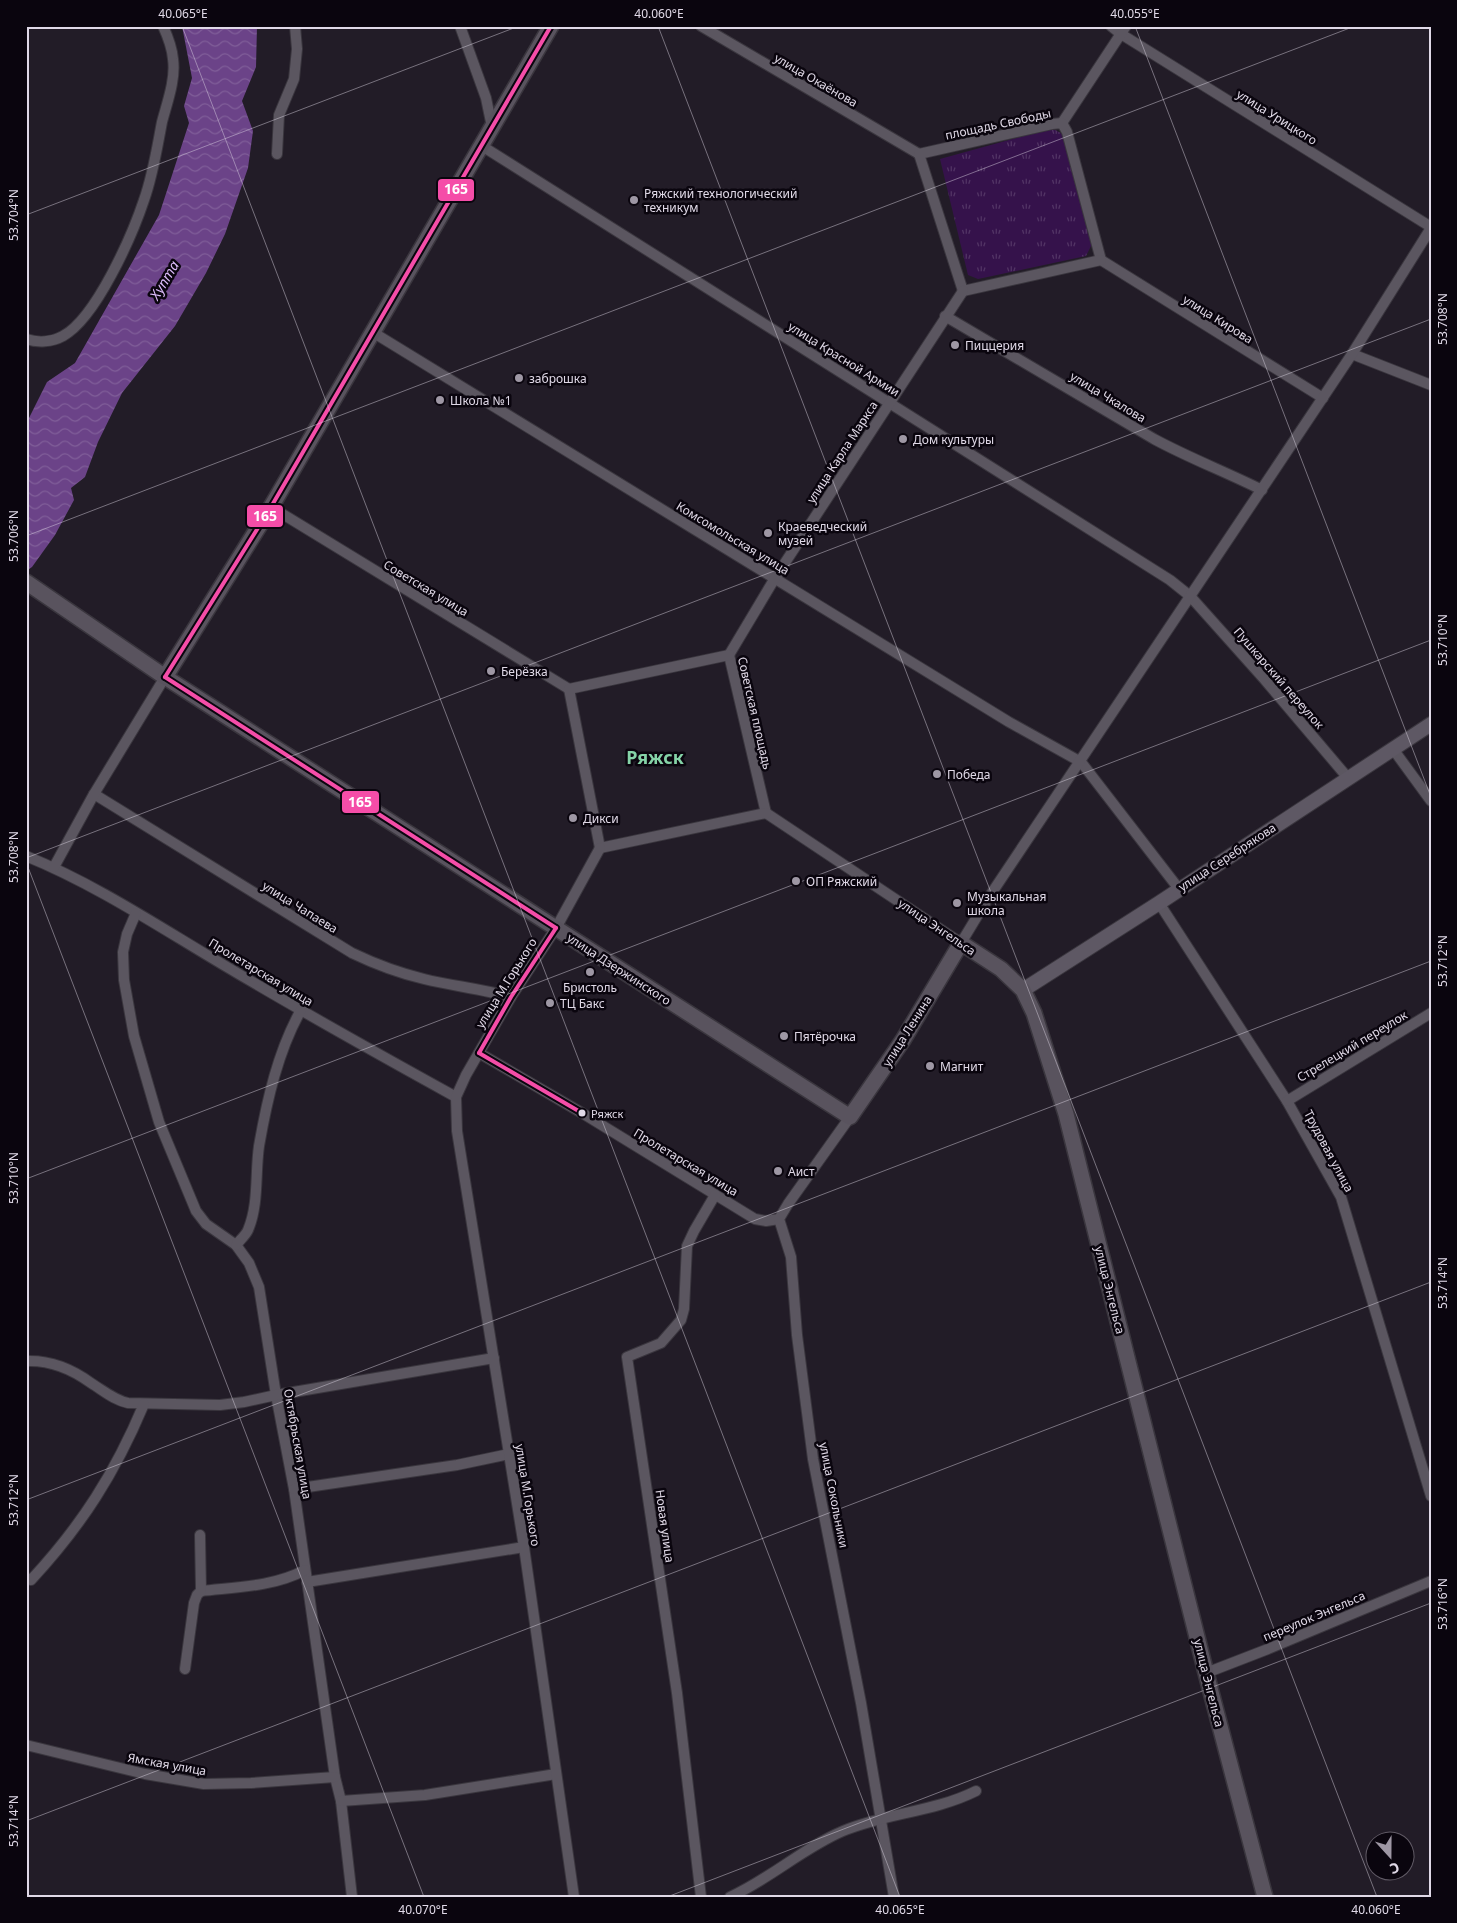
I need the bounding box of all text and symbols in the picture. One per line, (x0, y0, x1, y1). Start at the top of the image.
text: 40.065°E (158, 5, 208, 22)
text: 40.060°E (634, 5, 684, 22)
text: 40.055°E (1110, 5, 1160, 22)
street label: улица Окаёнова (771, 49, 861, 111)
street label: улица Урицкого (1233, 85, 1321, 149)
street label: площадь Свободы (943, 104, 1053, 144)
line badge: 165 (437, 178, 475, 202)
text: 165 (444, 179, 468, 198)
place label: Ряжский технологический техникум (644, 185, 797, 216)
text: 53.704°N (5, 189, 22, 241)
marker: Ряжский технологический техникум (628, 194, 640, 206)
water label: Хупта (144, 257, 183, 304)
street label: улица Кирова (1180, 291, 1256, 347)
text: 53.708°N (1434, 293, 1451, 345)
street label: улица Красной Армии (785, 318, 903, 400)
place label: Пиццерия (965, 337, 1024, 354)
marker: Пиццерия (949, 339, 961, 351)
street label: улица Чкалова (1067, 368, 1149, 426)
place label: заброшка (529, 370, 587, 387)
marker: заброшка (513, 372, 525, 384)
place label: Школа №1 (450, 392, 512, 409)
marker: Школа №1 (434, 394, 446, 406)
street label: улица Карла Маркса (802, 398, 882, 506)
place label: Дом культуры (913, 431, 994, 448)
marker: Дом культуры (897, 433, 909, 445)
street label: Комсомольская улица (673, 497, 793, 579)
line badge: 165 (246, 504, 284, 528)
text: 165 (253, 506, 277, 525)
text: 53.706°N (5, 510, 22, 562)
place label: Краеведческий музей (778, 518, 867, 549)
marker: Краеведческий музей (762, 527, 774, 539)
street label: Советская улица (380, 556, 472, 620)
text: 53.710°N (1434, 614, 1451, 666)
street label: Пушкарский переулок (1230, 624, 1328, 733)
street label: Советская площадь (734, 655, 776, 771)
place label: Берёзка (501, 663, 548, 680)
marker: Берёзка (485, 665, 497, 677)
district label: Ряжск (626, 745, 684, 769)
place label: Победа (947, 766, 991, 783)
marker: Победа (931, 768, 943, 780)
line badge: 165 (341, 790, 380, 814)
text: 165 (348, 792, 372, 811)
place label: Дикси (583, 810, 619, 827)
marker: Дикси (567, 812, 579, 824)
street label: улица Серебрякова (1175, 819, 1279, 895)
text: 53.708°N (5, 831, 22, 883)
place label: ОП Ряжский (806, 873, 877, 890)
marker: ОП Ряжский (790, 875, 802, 887)
street label: улица Чапаева (259, 877, 341, 937)
place label: Музыкальная школа (967, 888, 1046, 919)
street label: улица Энгельса (895, 895, 979, 959)
marker: Музыкальная школа (951, 897, 963, 909)
street label: улица Дзержинского (564, 929, 674, 1009)
street label: Пролетарская улица (206, 934, 316, 1010)
street label: улица М.Горького (471, 935, 541, 1031)
text: 53.712°N (1434, 935, 1451, 987)
marker: Бристоль (584, 966, 596, 978)
place label: Бристоль (563, 979, 617, 996)
street label: улица Ленина (878, 992, 936, 1070)
place label: ТЦ Бакс (560, 995, 605, 1012)
marker: ТЦ Бакс (544, 997, 556, 1009)
street label: Стрелецкий переулок (1294, 1006, 1411, 1086)
place label: Пятёрочка (794, 1028, 856, 1045)
marker: Пятёрочка (778, 1030, 790, 1042)
place label: Магнит (940, 1058, 984, 1075)
marker: Магнит (924, 1060, 936, 1072)
place label: Ряжск (591, 1106, 623, 1121)
street label: Трудовая улица (1300, 1107, 1358, 1195)
marker: Ряжск (577, 1108, 587, 1118)
street label: Пролетарская улица (631, 1124, 741, 1200)
text: 53.710°N (5, 1152, 22, 1204)
place label: Аист (788, 1163, 815, 1180)
marker: Аист (772, 1165, 784, 1177)
street label: улица Энгельса (1091, 1244, 1129, 1336)
text: 53.714°N (1434, 1257, 1451, 1309)
street label: Октябрьская улица (280, 1387, 316, 1501)
street label: улица Сокольники (815, 1441, 853, 1549)
street label: улица М.Горького (512, 1443, 544, 1547)
text: 53.712°N (5, 1474, 22, 1526)
street label: Новая улица (651, 1488, 679, 1564)
text: 53.716°N (1434, 1578, 1451, 1630)
street label: переулок Энгельса (1260, 1587, 1368, 1645)
street label: улица Энгельса (1190, 1637, 1228, 1729)
street label: Ямская улица (126, 1749, 208, 1779)
text: 53.714°N (5, 1795, 22, 1847)
north arrow (1364, 1830, 1414, 1880)
text: С (1387, 1858, 1402, 1879)
text: 40.070°E (398, 1901, 448, 1918)
text: 40.065°E (875, 1901, 925, 1918)
text: 40.060°E (1351, 1901, 1401, 1918)

